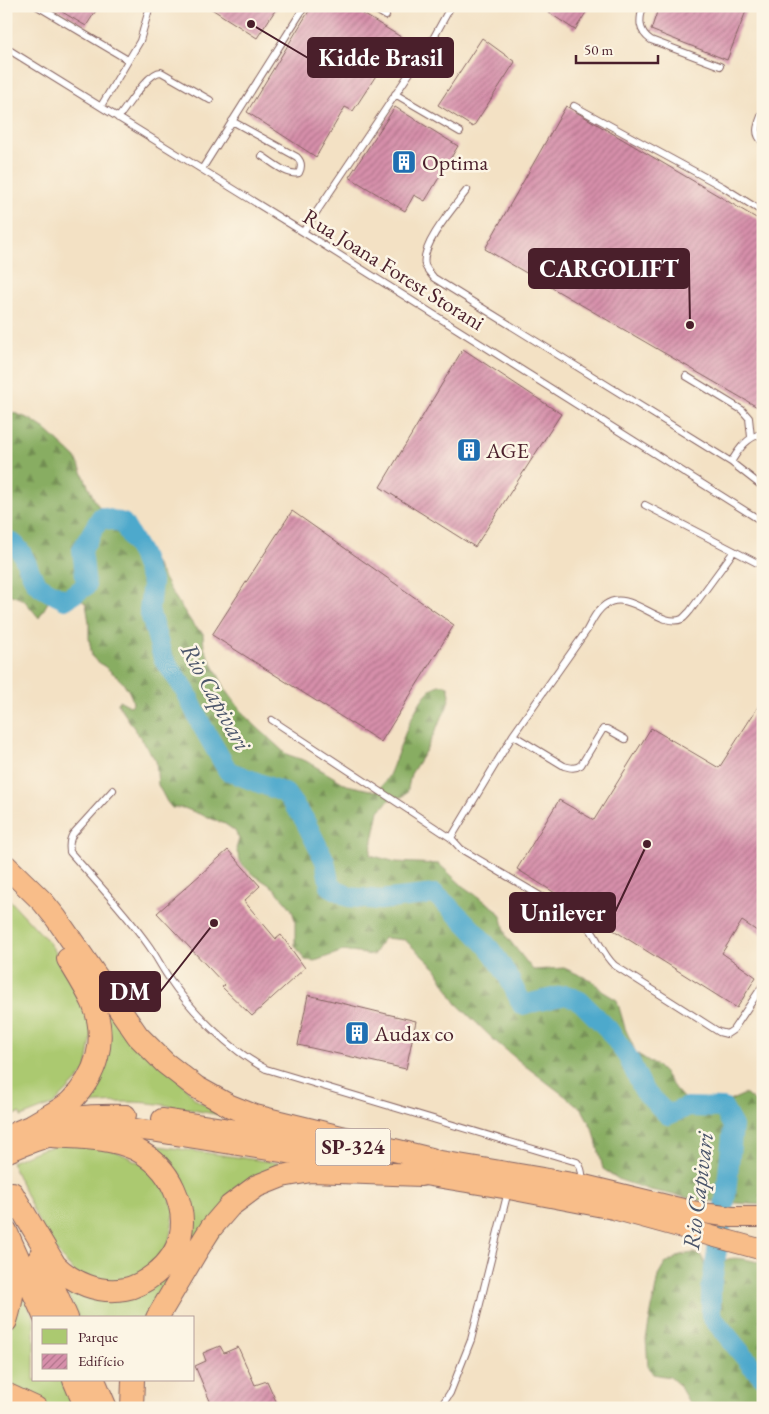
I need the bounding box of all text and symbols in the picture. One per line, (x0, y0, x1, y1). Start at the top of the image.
scale bar (576, 32, 659, 64)
callout: Kidde Brasil (308, 38, 453, 77)
text: 50 m (584, 40, 613, 59)
text: Kidde Brasil (319, 42, 444, 73)
place label: Optima (422, 148, 489, 177)
building icon: Optima (391, 149, 417, 175)
street label: Rua Joana Forest Storani (297, 202, 490, 337)
callout: CARGOLIFT (529, 249, 689, 288)
text: CARGOLIFT (539, 253, 679, 284)
place label: AGE (485, 436, 529, 465)
building icon: AGE (456, 437, 482, 463)
water label: Rio Capivari (174, 637, 259, 757)
callout: Unilever (510, 893, 615, 932)
text: Unilever (520, 897, 606, 928)
callout: DM (100, 972, 160, 1011)
text: DM (110, 976, 150, 1007)
place label: Audax co (373, 1019, 454, 1048)
building icon: Audax co (344, 1020, 370, 1046)
road number: SP-324 (316, 1128, 390, 1166)
water label: Rio Capivari (675, 1129, 720, 1252)
legend (32, 1316, 195, 1382)
text: Parque (78, 1327, 118, 1346)
text: Edifício (78, 1351, 124, 1370)

